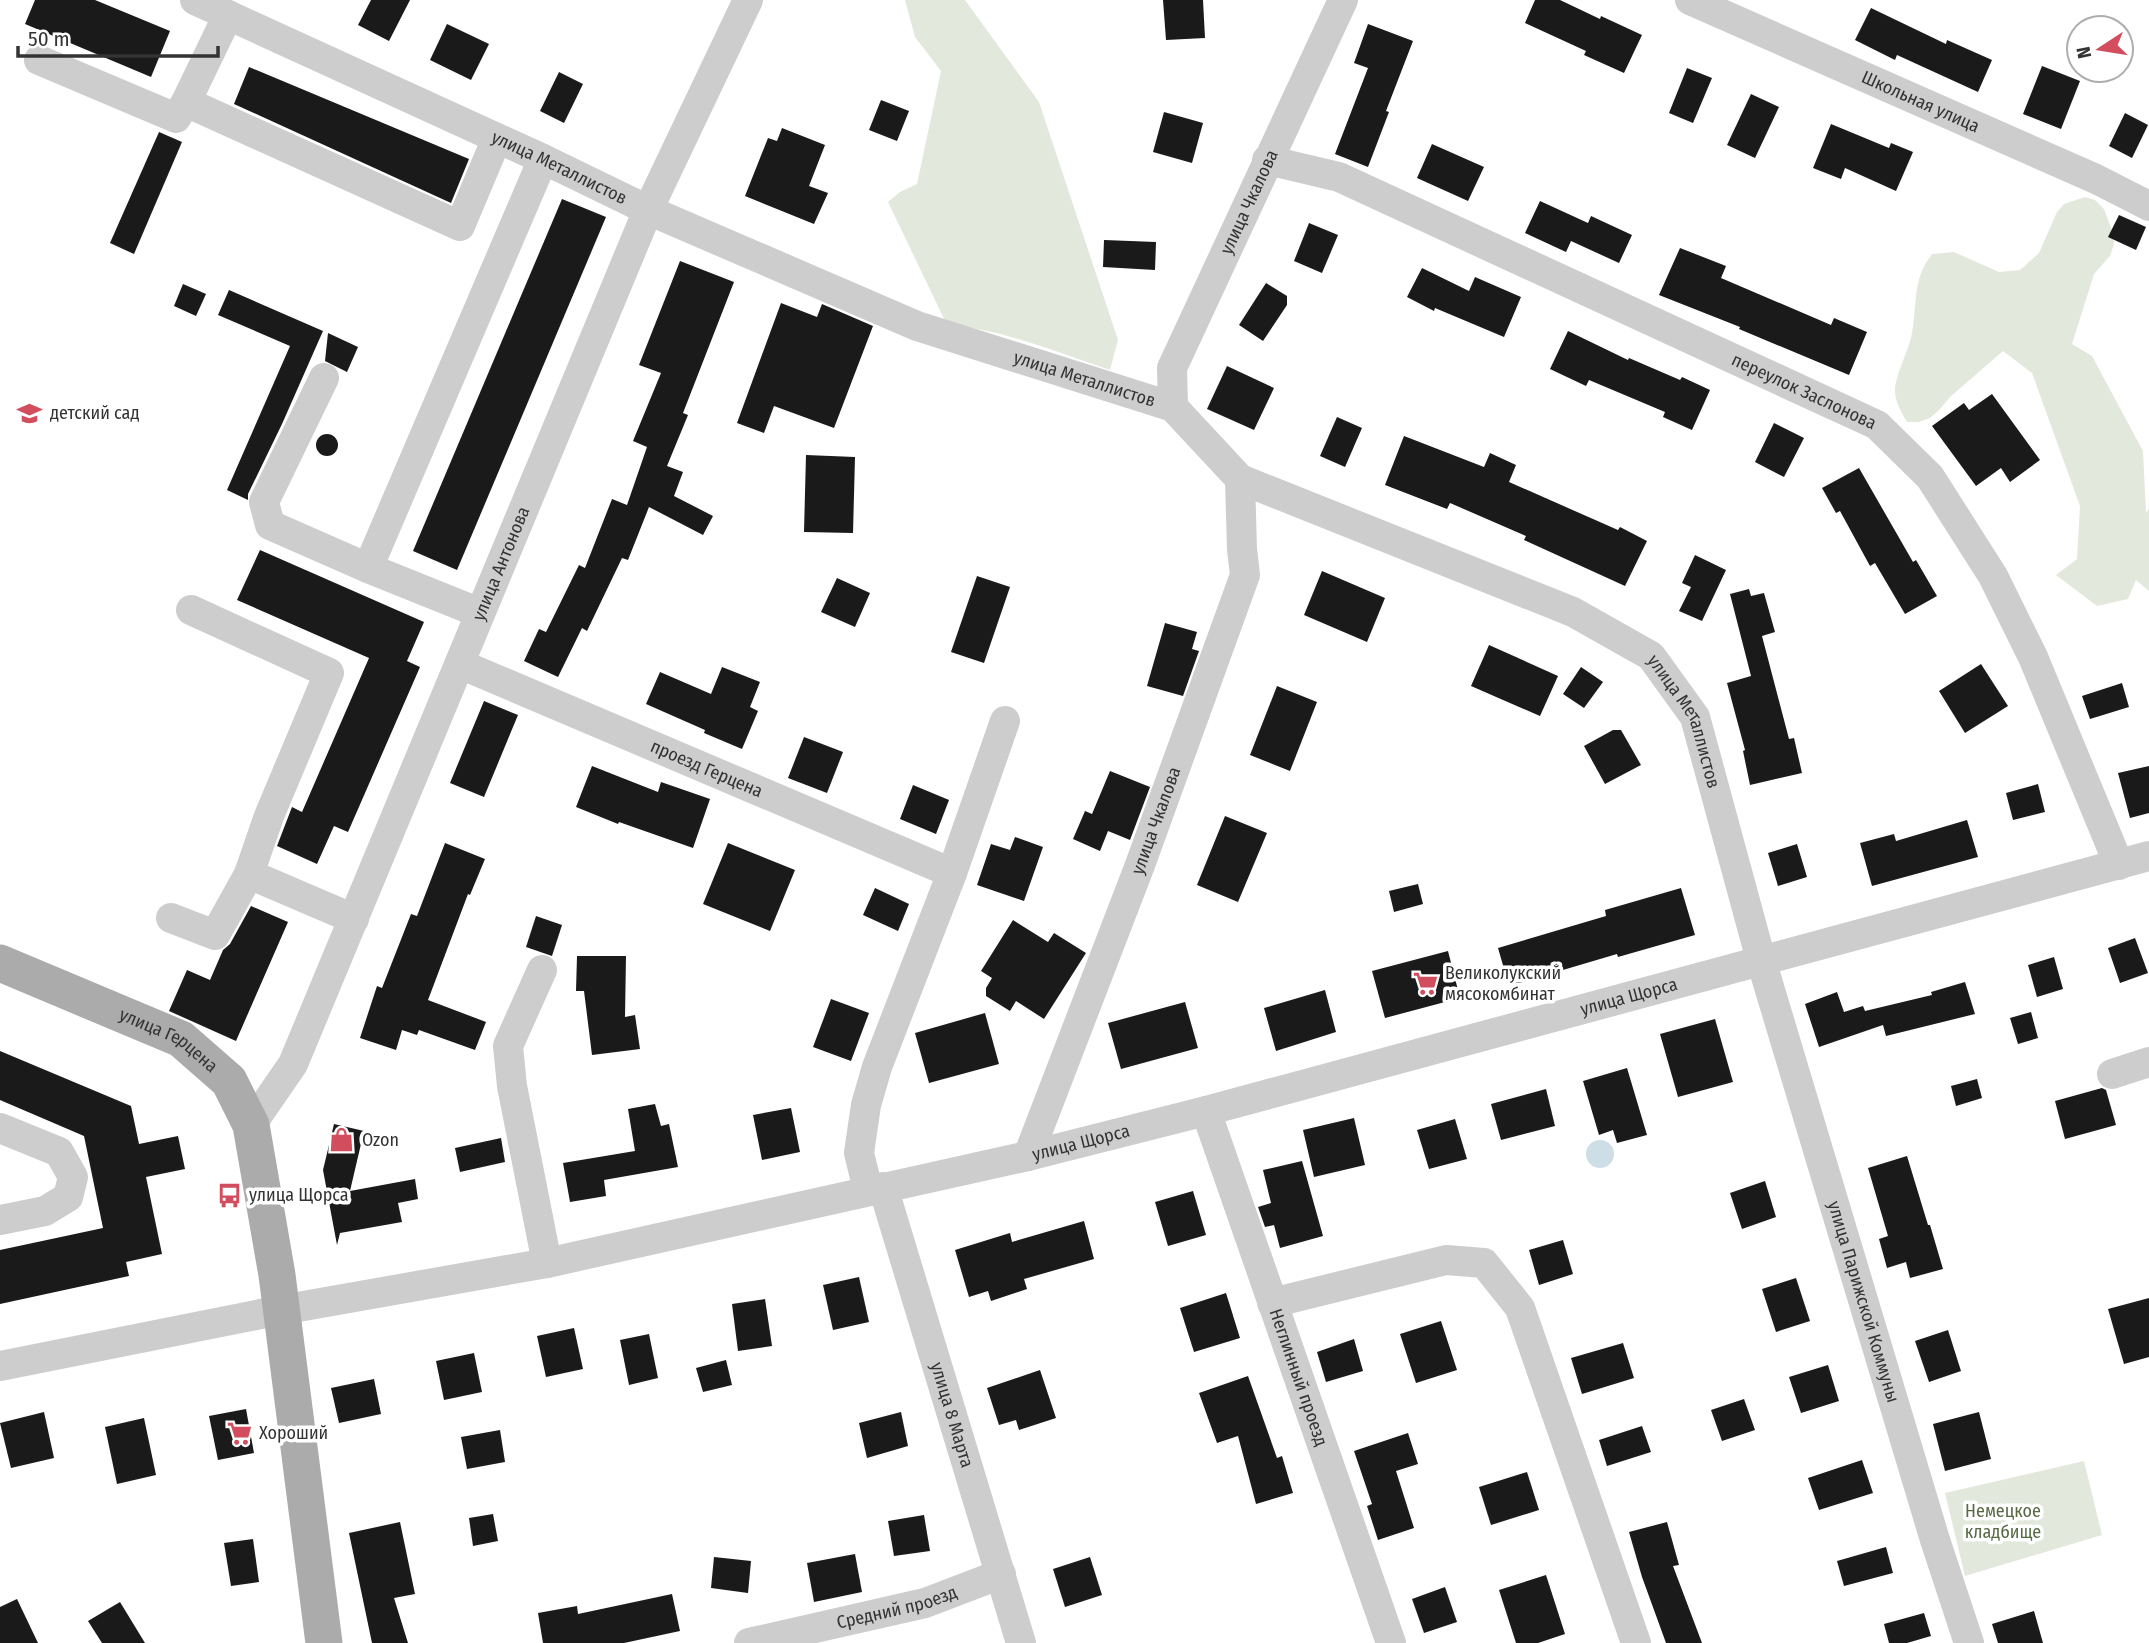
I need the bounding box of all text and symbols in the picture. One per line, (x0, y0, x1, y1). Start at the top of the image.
scale bar (18, 14, 217, 58)
north arrow (2065, 14, 2135, 84)
text: 50 m (28, 26, 70, 52)
text: N (2071, 44, 2096, 60)
street label: Школьная улица (1858, 66, 1983, 137)
street label: улица Металлистов (488, 126, 631, 209)
street label: улица Чкалова (1215, 146, 1283, 258)
street label: улица Металлистов (1011, 346, 1158, 412)
street label: переулок Заслонова (1728, 349, 1880, 434)
school or university icon: детский сад (16, 399, 44, 427)
place label: детский сад (50, 402, 140, 424)
street label: улица Антонова (468, 503, 535, 624)
street label: улица Металлистов (1643, 650, 1725, 791)
street label: проезд Герцена (647, 735, 766, 802)
street label: улица Чкалова (1126, 764, 1186, 878)
place label: Великолукский мясокомбинат (1445, 962, 1561, 1005)
supermarket icon: Великолукский мясокомбинат (1411, 969, 1439, 997)
street label: улица Щорса (1578, 973, 1680, 1020)
street label: улица Герцена (116, 1003, 222, 1077)
street label: улица Щорса (1030, 1120, 1132, 1166)
shop icon: Ozon (328, 1126, 356, 1154)
place label: Ozon (362, 1129, 399, 1151)
bus stop icon: улица Щорса (215, 1181, 243, 1209)
place label: улица Щорса (249, 1184, 349, 1206)
street label: улица Парижской Коммуны (1823, 1198, 1904, 1405)
street label: Неглинный проезд (1265, 1306, 1333, 1449)
street label: улица 8 Марта (926, 1359, 978, 1470)
supermarket icon: Хороший (225, 1419, 253, 1447)
place label: Хороший (259, 1422, 328, 1444)
park label: Немецкое кладбище (1965, 1500, 2041, 1543)
street label: Средний проезд (834, 1581, 960, 1634)

